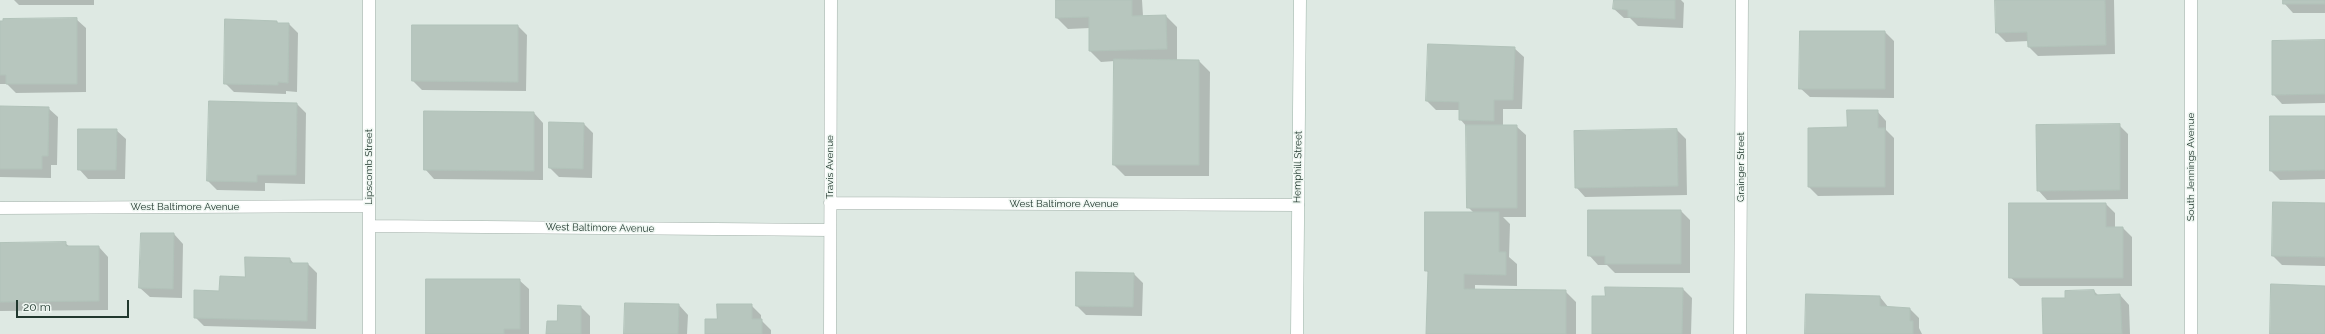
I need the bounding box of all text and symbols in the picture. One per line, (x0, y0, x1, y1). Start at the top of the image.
street label: South Jennings Avenue (2185, 113, 2197, 221)
street label: Lipscomb Street (363, 129, 375, 205)
street label: Hemphill Street (1291, 131, 1305, 203)
street label: Grainger Street (1735, 132, 1747, 202)
street label: Travis Avenue (824, 135, 836, 199)
street label: West Baltimore Avenue (1010, 198, 1118, 210)
street label: West Baltimore Avenue (131, 201, 239, 213)
street label: West Baltimore Avenue (546, 221, 654, 235)
scale bar (18, 292, 131, 318)
text: 20 m (23, 300, 51, 314)

